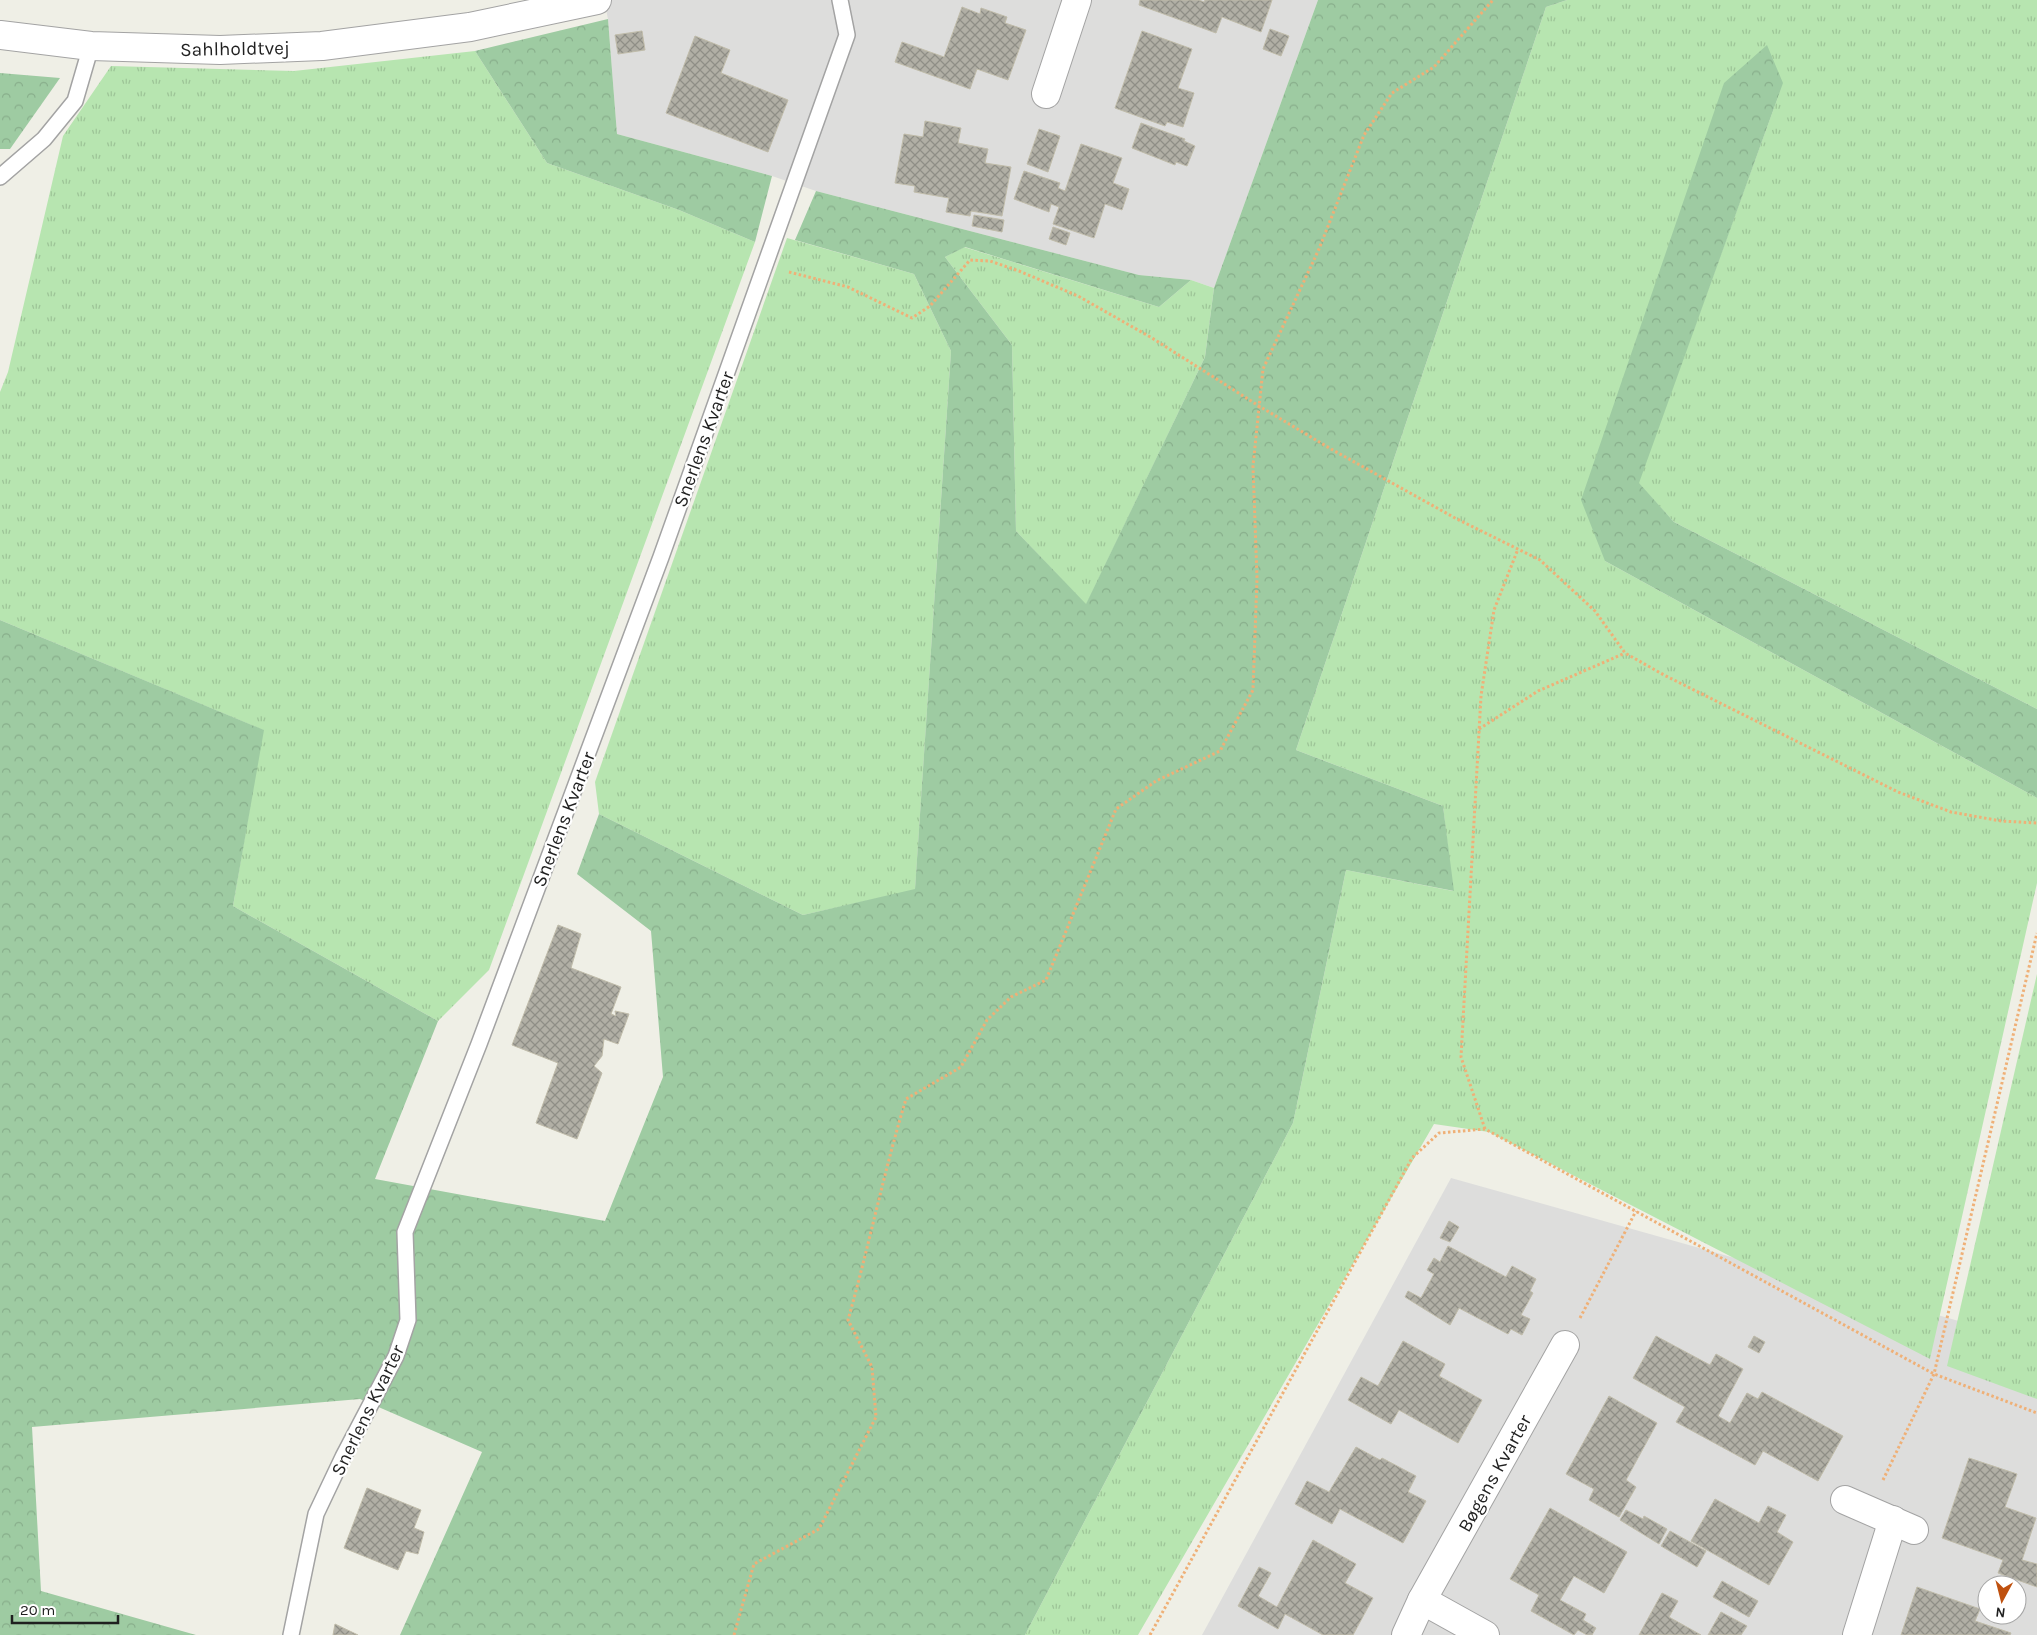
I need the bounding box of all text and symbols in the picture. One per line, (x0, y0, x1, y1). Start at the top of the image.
street label: Sahlholdtvej (180, 37, 290, 61)
street label: Snerlens Kvarter (669, 368, 739, 510)
street label: Snerlens Kvarter (528, 749, 600, 890)
street label: Snerlens Kvarter (327, 1341, 409, 1479)
street label: Bøgens Kvarter (1454, 1411, 1536, 1536)
north arrow (1977, 1575, 2027, 1625)
scale bar (12, 1592, 119, 1624)
text: 20 m (20, 1601, 55, 1619)
text: N (1994, 1603, 2006, 1621)

